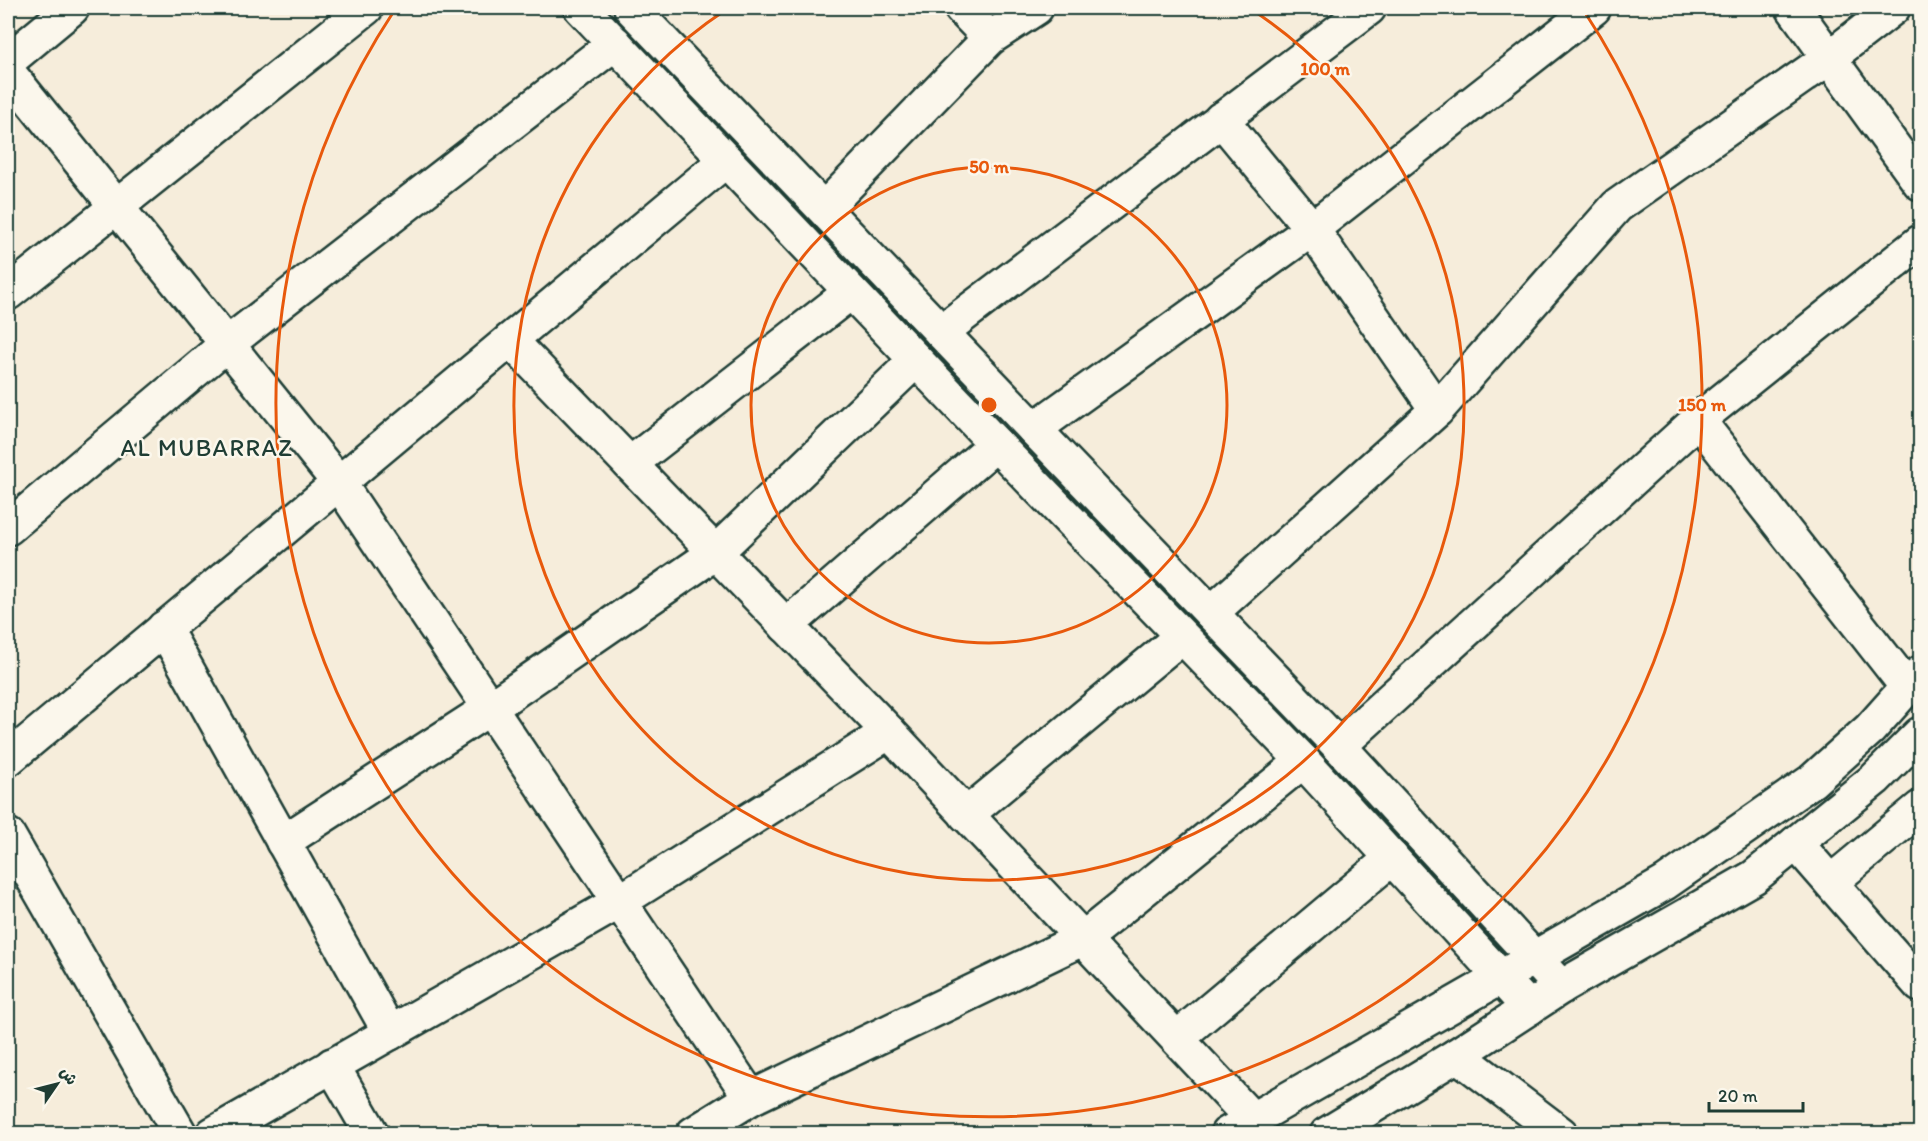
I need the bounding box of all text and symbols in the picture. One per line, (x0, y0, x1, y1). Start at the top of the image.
text: 100 m (1300, 58, 1351, 80)
text: 50 m (969, 156, 1010, 178)
text: 150 m (1678, 394, 1727, 416)
centre of rings (979, 395, 999, 415)
district label: AL MUBARRAZ (121, 433, 293, 462)
north arrow (27, 1054, 87, 1114)
text: ش (56, 1063, 82, 1088)
scale bar (1709, 1075, 1804, 1113)
text: 20 m (1718, 1085, 1758, 1107)

